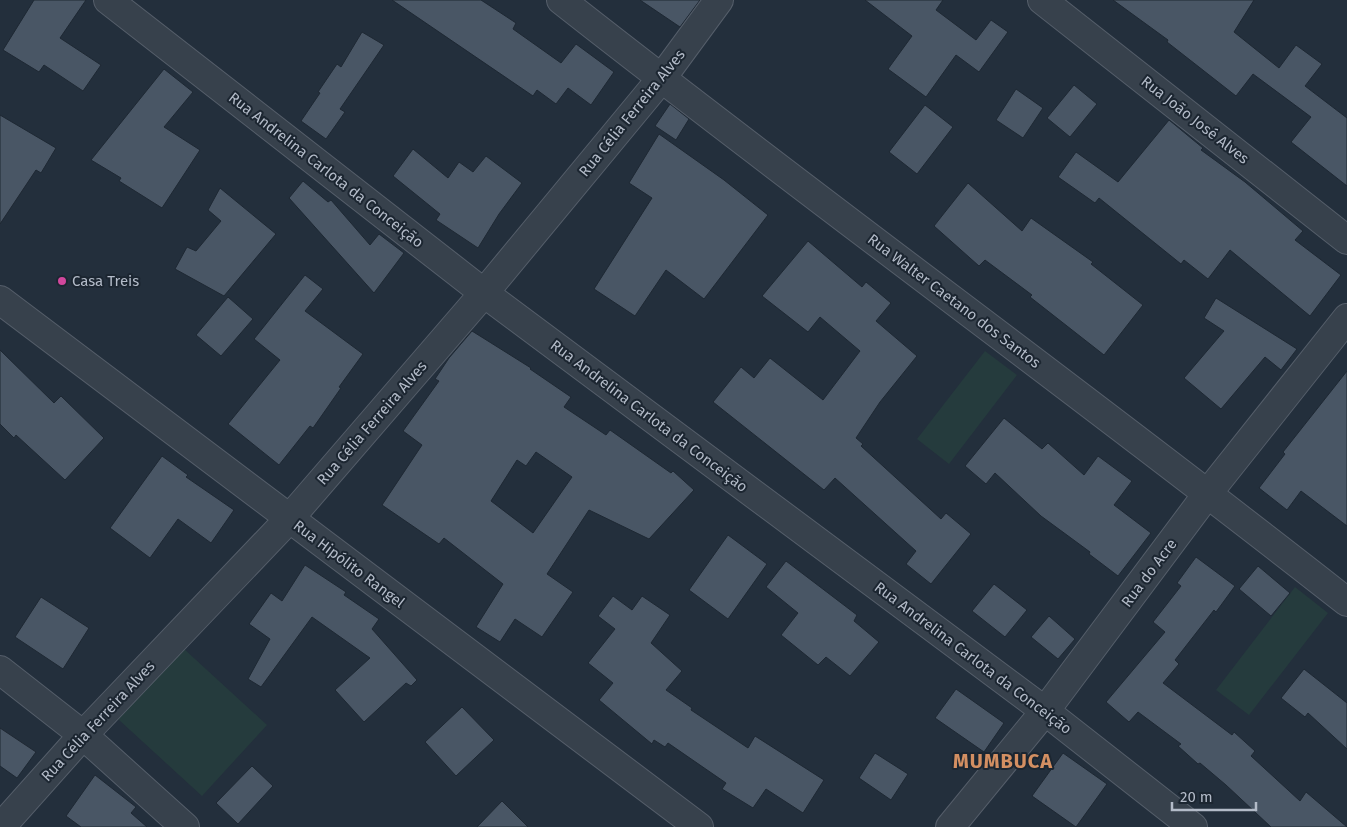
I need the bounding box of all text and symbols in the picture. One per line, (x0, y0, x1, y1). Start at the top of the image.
street label: Rua Célia Ferreira Alves (575, 46, 689, 180)
street label: Rua João José Alves (1138, 72, 1252, 168)
street label: Rua Andrelina Carlota da Conceição (225, 88, 427, 252)
street label: Rua Walter Caetano dos Santos (864, 230, 1044, 372)
place label: Casa Treis (72, 272, 139, 290)
marker: Casa Treis (56, 275, 68, 287)
street label: Rua Andrelina Carlota da Conceição (547, 336, 751, 496)
street label: Rua Célia Ferreira Alves (313, 357, 431, 489)
street label: Rua Hipólito Rangel (290, 516, 409, 612)
street label: Rua do Acre (1117, 535, 1181, 611)
street label: Rua Andrelina Carlota da Conceição (871, 578, 1075, 738)
street label: Rua Célia Ferreira Alves (37, 657, 159, 785)
district label: MUMBUCA (953, 749, 1053, 773)
scale bar (1172, 780, 1256, 812)
text: 20 m (1180, 788, 1213, 806)

